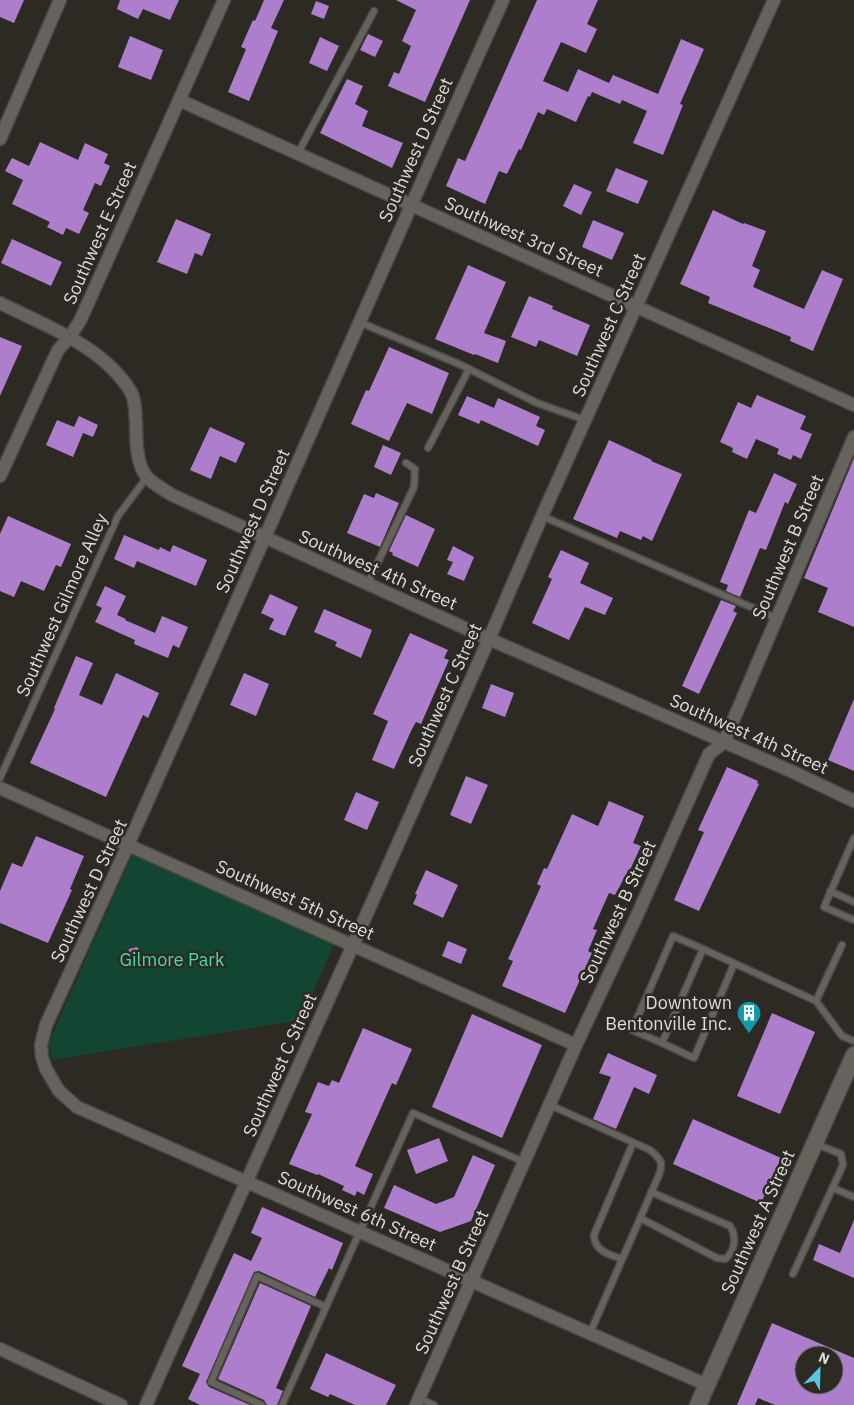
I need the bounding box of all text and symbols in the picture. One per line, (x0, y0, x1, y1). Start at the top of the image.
street label: Southwest D Street (373, 74, 458, 226)
street label: Southwest E Street (58, 158, 141, 308)
street label: Southwest 3rd Street (441, 191, 607, 282)
street label: Southwest C Street (567, 249, 651, 400)
street label: Southwest D Street (210, 445, 295, 597)
street label: Southwest B Street (747, 471, 828, 623)
street label: Southwest Gilmore Alley (11, 509, 112, 700)
street label: Southwest 4th Street (295, 524, 461, 615)
street label: Southwest C Street (403, 619, 487, 770)
street label: Southwest 4th Street (666, 688, 832, 779)
street label: Southwest D Street (45, 815, 132, 966)
street label: Southwest B Street (574, 836, 661, 987)
street label: Southwest 5th Street (212, 854, 378, 945)
park label: Gilmore Park (120, 948, 225, 971)
street label: Southwest C Street (238, 989, 322, 1140)
place label: Downtown Bentonville Inc. (605, 991, 732, 1035)
building icon: Downtown Bentonville Inc. (736, 1000, 762, 1034)
street label: Southwest A Street (715, 1146, 800, 1297)
street label: Southwest 6th Street (274, 1165, 440, 1256)
street label: Southwest B Street (409, 1206, 494, 1357)
north arrow (794, 1345, 844, 1395)
text: N (816, 1348, 832, 1368)

